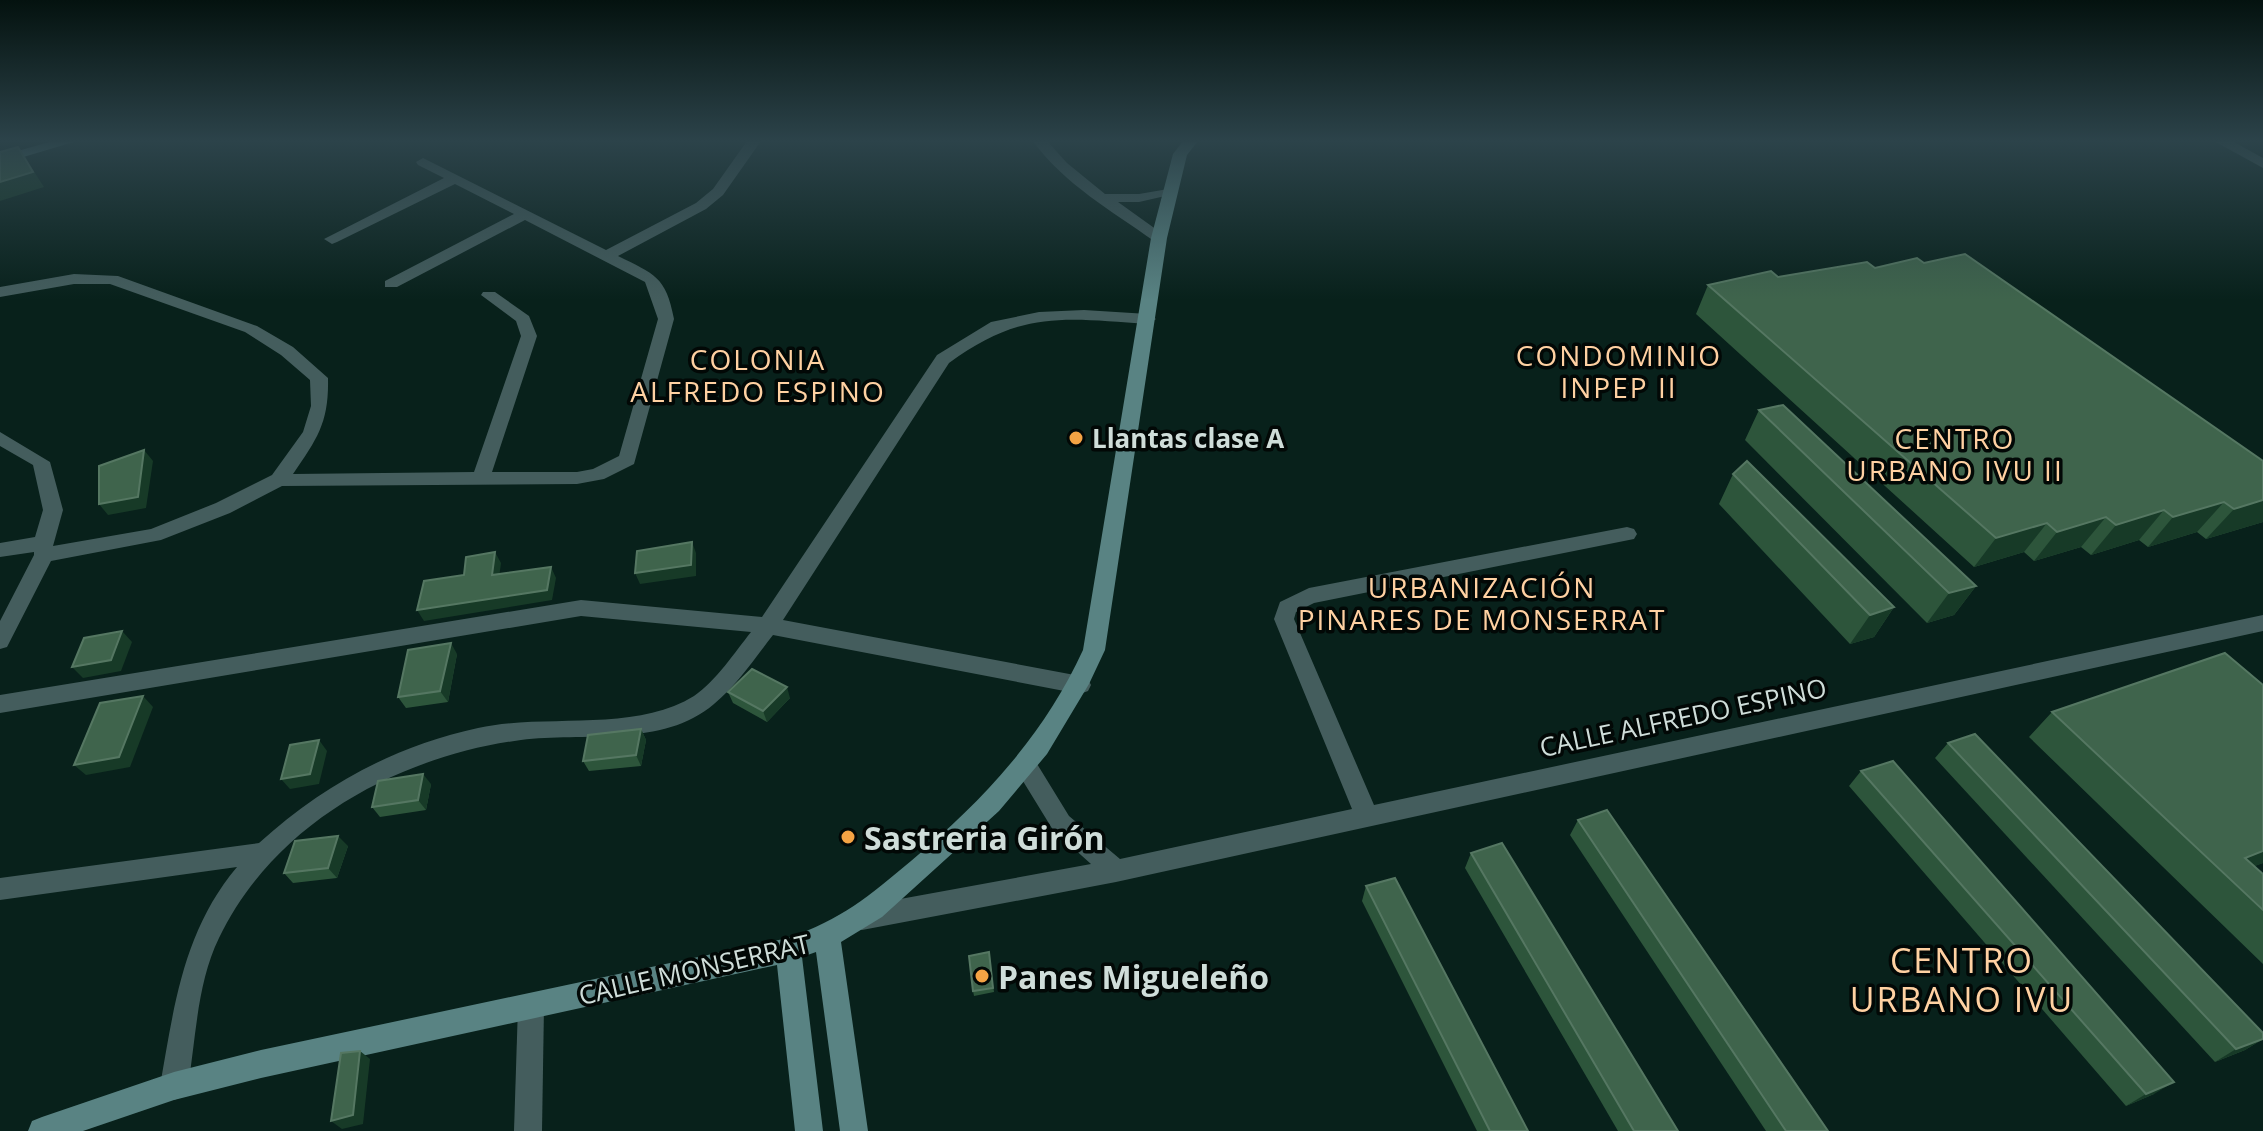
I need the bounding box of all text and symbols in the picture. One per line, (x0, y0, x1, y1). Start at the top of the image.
district label: CONDOMINIO INPEP II (1516, 336, 1722, 406)
district label: COLONIA ALFREDO ESPINO (630, 340, 886, 410)
district label: CENTRO URBANO IVU II (1846, 419, 2064, 489)
place label: Llantas clase A (1092, 420, 1284, 456)
marker: Llantas clase A (1067, 429, 1085, 447)
district label: URBANIZACIÓN PINARES DE MONSERRAT (1298, 568, 1666, 638)
street label: CALLE ALFREDO ESPINO (1536, 669, 1830, 765)
place label: Sastreria Girón (864, 816, 1104, 859)
marker: Sastreria Girón (839, 828, 857, 846)
street label: CALLE MONSERRAT (575, 925, 814, 1013)
district label: CENTRO URBANO IVU (1850, 937, 2074, 1022)
place label: Panes Migueleño (998, 955, 1269, 998)
marker: Panes Migueleño (973, 967, 991, 985)

